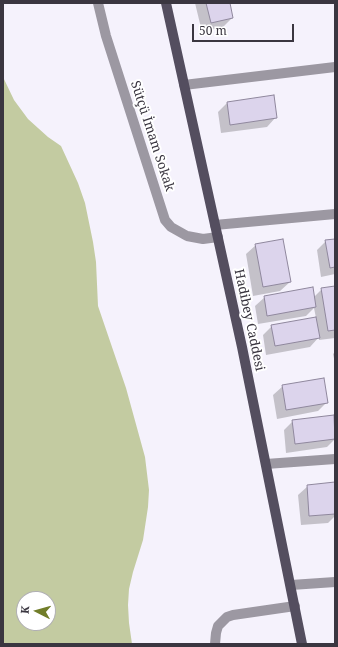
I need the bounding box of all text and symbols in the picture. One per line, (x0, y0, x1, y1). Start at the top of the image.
scale bar (194, 16, 296, 42)
text: 50 m (199, 22, 227, 39)
street label: Sütçü İmam Sokak (127, 79, 177, 193)
street label: Hadibey Caddesi (231, 268, 267, 372)
north arrow (16, 591, 56, 631)
text: K (17, 605, 32, 615)

